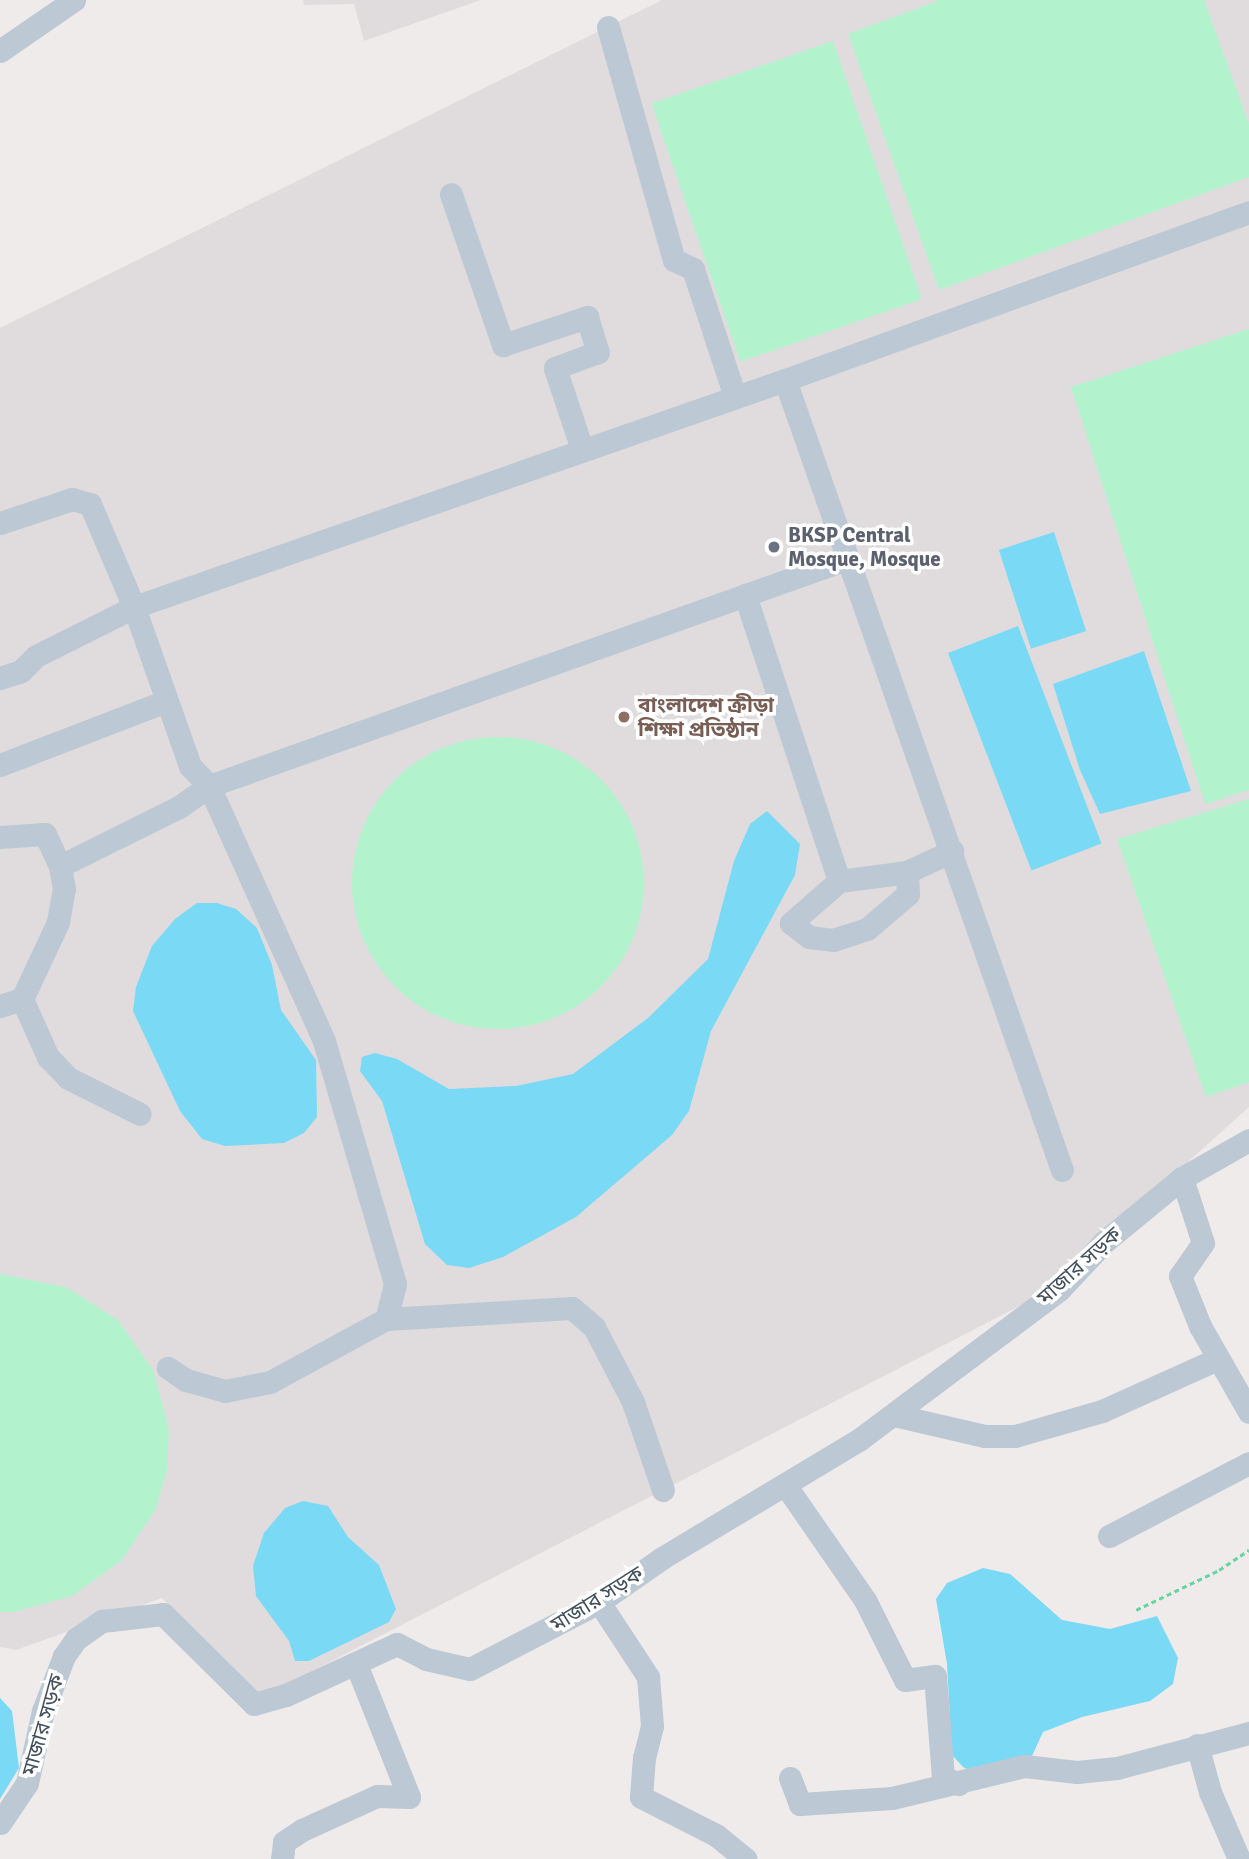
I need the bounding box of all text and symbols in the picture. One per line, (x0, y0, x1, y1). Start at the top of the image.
place label: BKSP Central Mosque, Mosque (788, 522, 941, 572)
marker: BKSP Central Mosque, Mosque (766, 539, 782, 555)
place label: বাংলাদেশ ক্রীড়া শিক্ষা প্রতিষ্ঠান (638, 692, 774, 742)
marker: বাংলাদেশ ক্রীড়া শিক্ষা প্রতিষ্ঠান (616, 709, 632, 725)
street label: মাজার সড়ক (1032, 1222, 1126, 1310)
street label: মাজার সড়ক (546, 1561, 648, 1637)
street label: মাজার সড়ক (17, 1671, 69, 1779)

